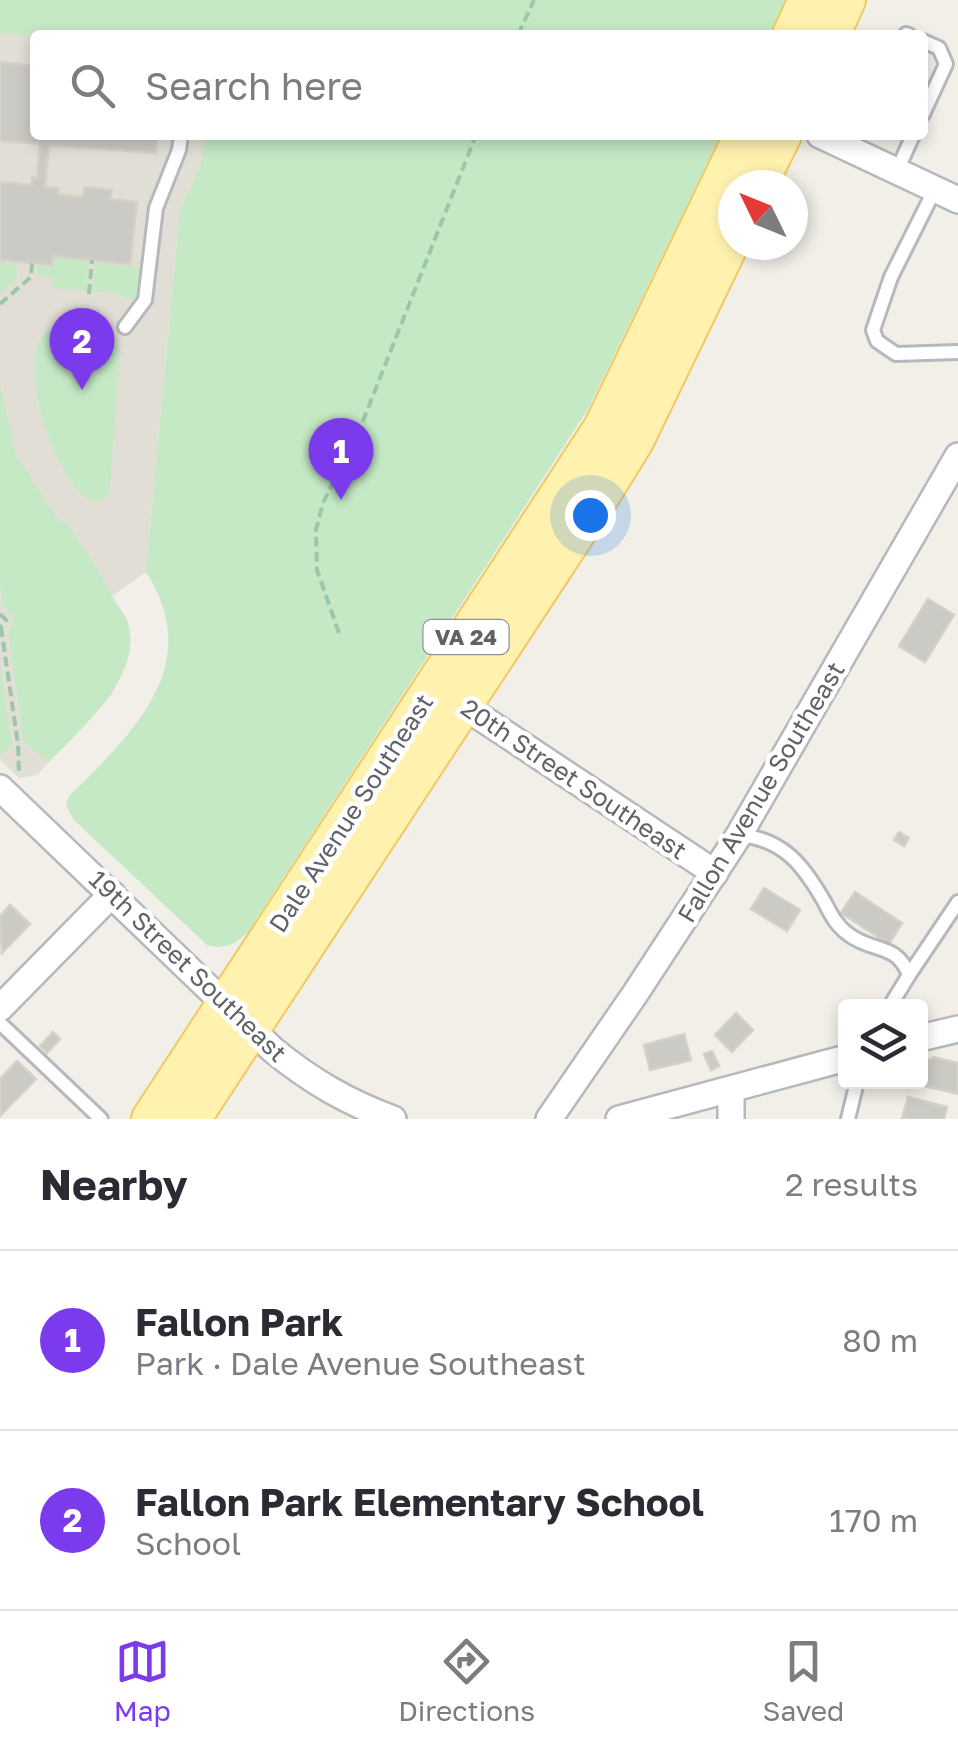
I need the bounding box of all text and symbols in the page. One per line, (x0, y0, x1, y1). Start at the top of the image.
search box (30, 30, 928, 140)
icon: search (65, 58, 120, 113)
text: Search here (145, 63, 363, 108)
north arrow (718, 170, 808, 260)
pin: 2 (49, 308, 114, 390)
pin: 1 (308, 418, 374, 500)
your location (565, 490, 616, 541)
road number: VA 24 (424, 620, 508, 654)
street label: Fallon Avenue Southeast (670, 656, 851, 928)
street label: Dale Avenue Southeast (262, 688, 439, 938)
street label: 20th Street Southeast (456, 692, 693, 866)
street label: 19th Street Southeast (83, 863, 294, 1068)
map controls (838, 999, 928, 1089)
button: layers (838, 999, 928, 1089)
text: Nearby (40, 1159, 188, 1209)
text: 2 results (785, 1165, 918, 1203)
text: Fallon Park (135, 1299, 343, 1344)
text: 1 (64, 1321, 81, 1359)
text: 80 m (842, 1321, 918, 1359)
text: Park · Dale Avenue Southeast (135, 1344, 586, 1382)
text: Fallon Park Elementary School (135, 1479, 704, 1524)
text: 2 (63, 1501, 82, 1539)
text: 170 m (829, 1501, 918, 1539)
text: School (135, 1524, 241, 1562)
tab: Map (114, 1634, 171, 1727)
tab: Directions (398, 1634, 535, 1727)
tab: Saved (762, 1634, 844, 1727)

